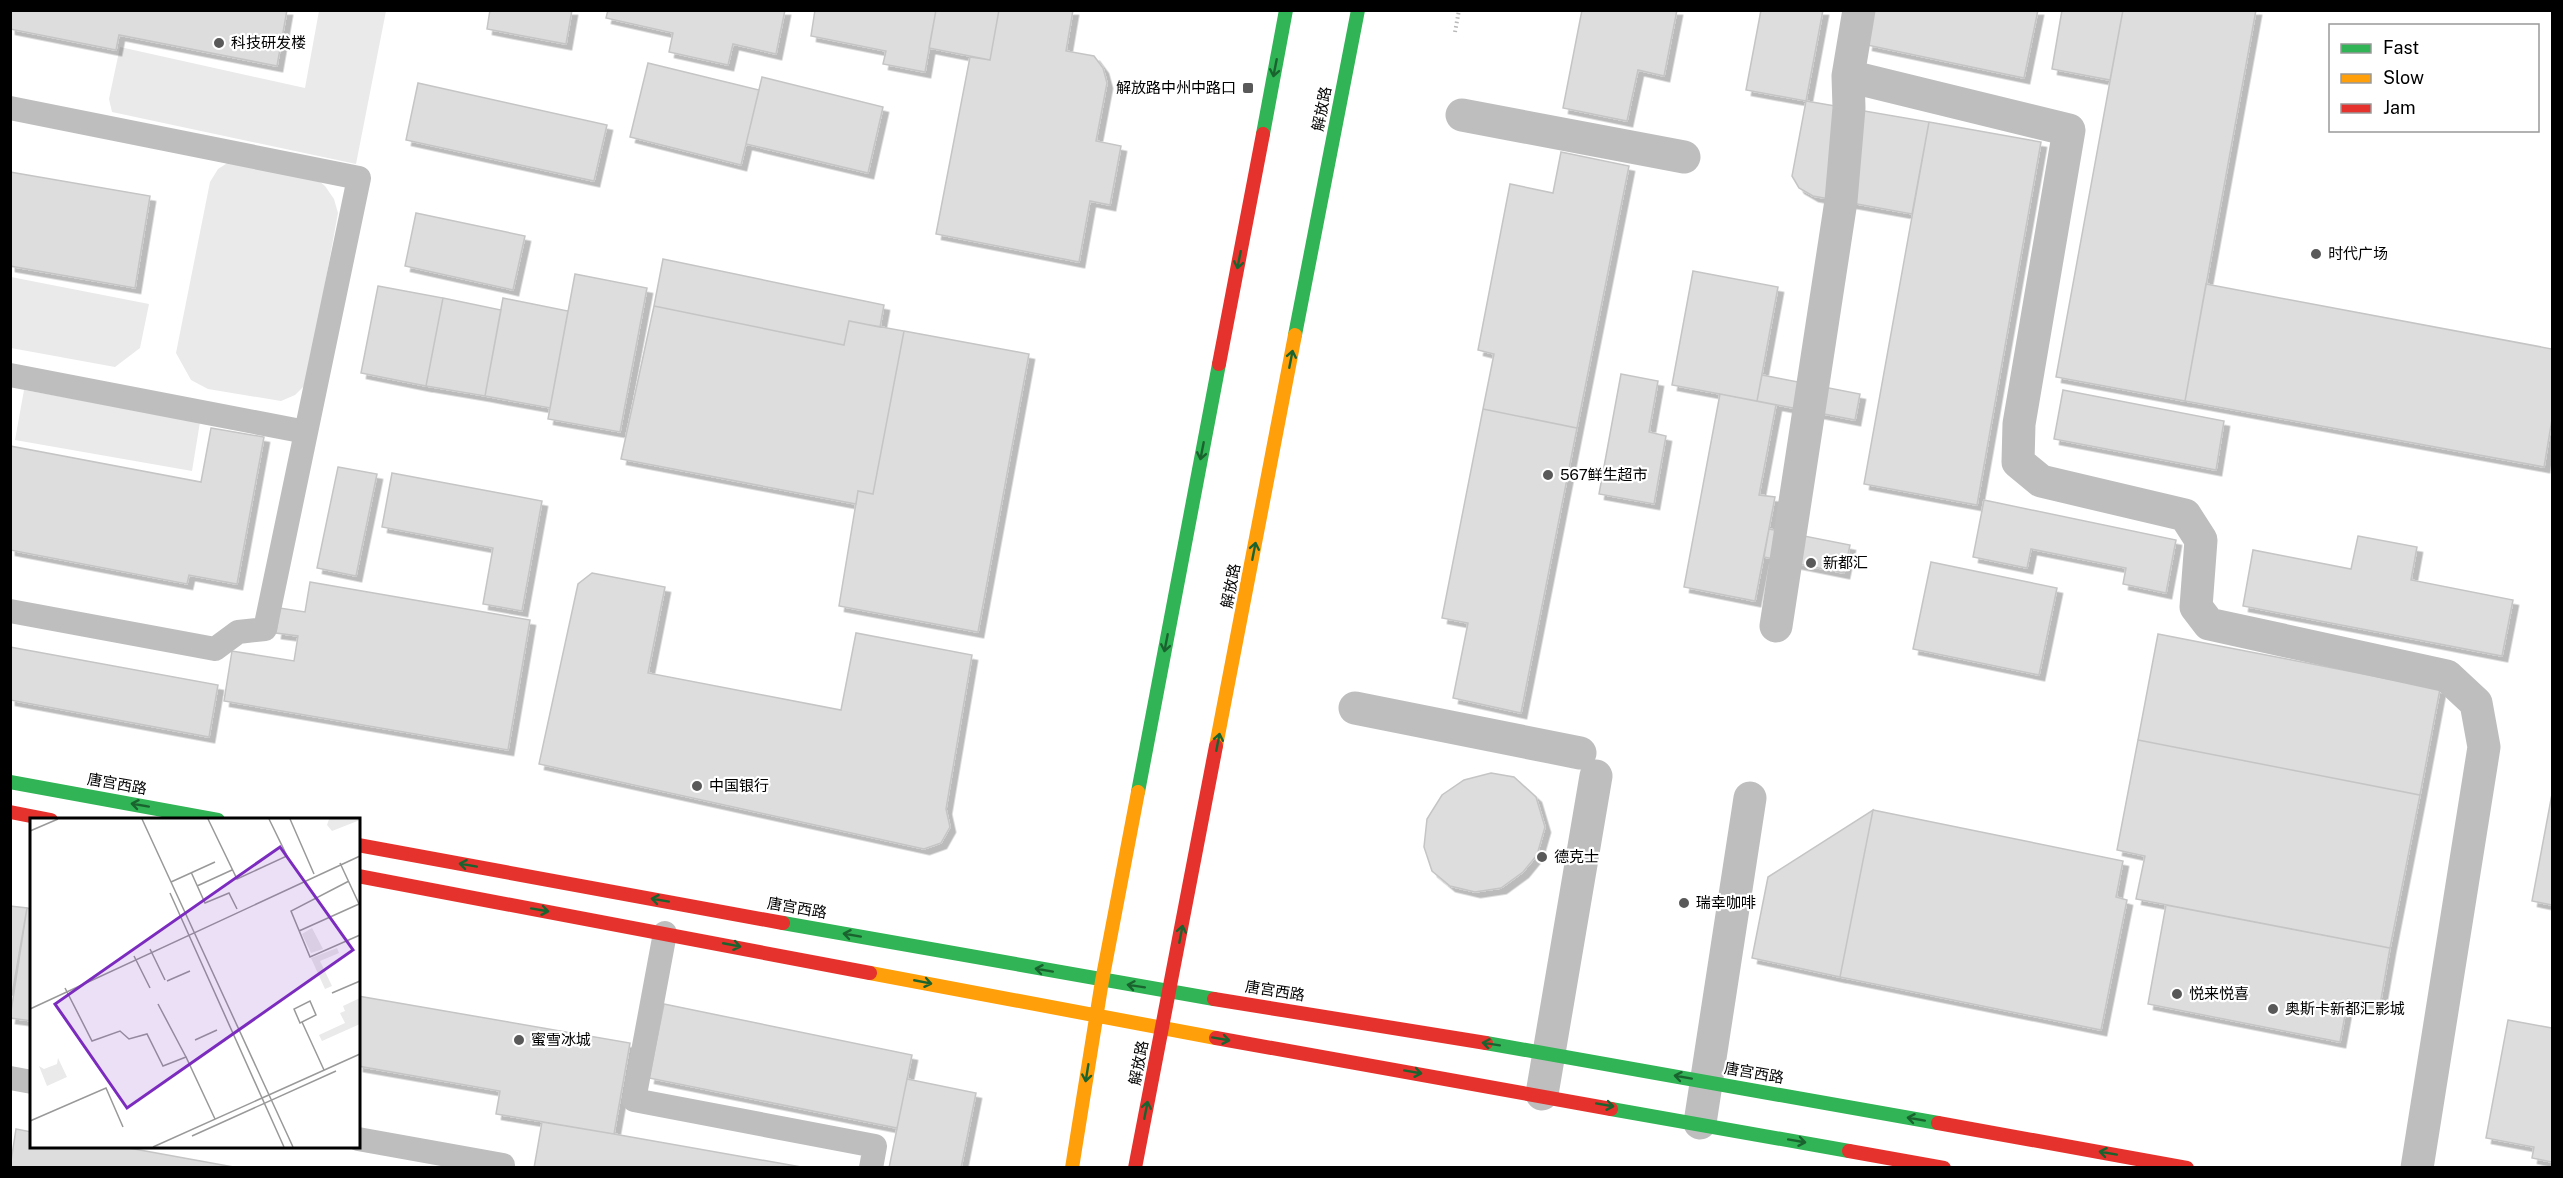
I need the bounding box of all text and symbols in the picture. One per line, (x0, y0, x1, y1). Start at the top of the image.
legend (2329, 24, 2539, 132)
place label: 科技研发楼 (231, 34, 306, 51)
marker: 科技研发楼 (212, 36, 226, 50)
text: Fast (2383, 37, 2419, 58)
one-way arrow (1269, 58, 1280, 77)
text: Slow (2383, 67, 2424, 88)
place label: 解放路中州中路口 (1116, 79, 1236, 96)
marker: 解放路中州中路口 (1241, 81, 1255, 95)
street label: 解放路 (1309, 85, 1334, 133)
text: Jam (2383, 97, 2416, 118)
place label: 时代广场 (2328, 245, 2388, 262)
marker: 时代广场 (2309, 247, 2323, 261)
one-way arrow (1233, 249, 1244, 269)
one-way arrow (1286, 350, 1297, 369)
one-way arrow (1196, 441, 1207, 460)
place label: 567鲜生超市 (1560, 466, 1648, 483)
marker: 567鲜生超市 (1541, 468, 1555, 482)
one-way arrow (1249, 541, 1260, 561)
place label: 新都汇 (1823, 554, 1868, 571)
marker: 新都汇 (1804, 556, 1818, 570)
street label: 解放路 (1218, 562, 1243, 610)
one-way arrow (1160, 632, 1171, 652)
one-way arrow (1213, 733, 1224, 752)
street label: 唐宫西路 (86, 770, 148, 797)
place label: 中国银行 (709, 777, 769, 794)
marker: 中国银行 (690, 779, 704, 793)
one-way arrow (131, 799, 150, 810)
inset map (30, 818, 360, 1148)
place label: 德克士 (1554, 848, 1599, 865)
marker: 德克士 (1535, 850, 1549, 864)
one-way arrow (459, 859, 479, 870)
one-way arrow (651, 894, 671, 905)
street label: 唐宫西路 (766, 894, 828, 921)
place label: 瑞幸咖啡 (1696, 894, 1756, 911)
marker: 瑞幸咖啡 (1677, 896, 1691, 910)
one-way arrow (530, 905, 549, 916)
one-way arrow (1176, 924, 1187, 944)
one-way arrow (843, 929, 862, 940)
one-way arrow (721, 940, 741, 951)
one-way arrow (1035, 964, 1054, 975)
one-way arrow (913, 977, 933, 988)
street label: 唐宫西路 (1244, 977, 1306, 1004)
one-way arrow (1126, 980, 1146, 991)
place label: 悦来悦喜 (2189, 985, 2249, 1002)
marker: 悦来悦喜 (2170, 987, 2184, 1001)
place label: 奥斯卡新都汇影城 (2285, 1000, 2405, 1017)
marker: 奥斯卡新都汇影城 (2266, 1002, 2280, 1016)
place label: 蜜雪冰城 (531, 1031, 591, 1048)
marker: 蜜雪冰城 (512, 1033, 526, 1047)
one-way arrow (1210, 1033, 1230, 1044)
one-way arrow (1482, 1038, 1502, 1049)
street label: 解放路 (1126, 1039, 1151, 1087)
street label: 唐宫西路 (1723, 1059, 1785, 1086)
one-way arrow (1081, 1062, 1092, 1082)
one-way arrow (1402, 1067, 1422, 1078)
one-way arrow (1674, 1071, 1694, 1082)
one-way arrow (1594, 1100, 1614, 1111)
one-way arrow (1141, 1101, 1153, 1120)
one-way arrow (1907, 1113, 1927, 1124)
one-way arrow (1786, 1135, 1806, 1146)
one-way arrow (2099, 1148, 2119, 1159)

